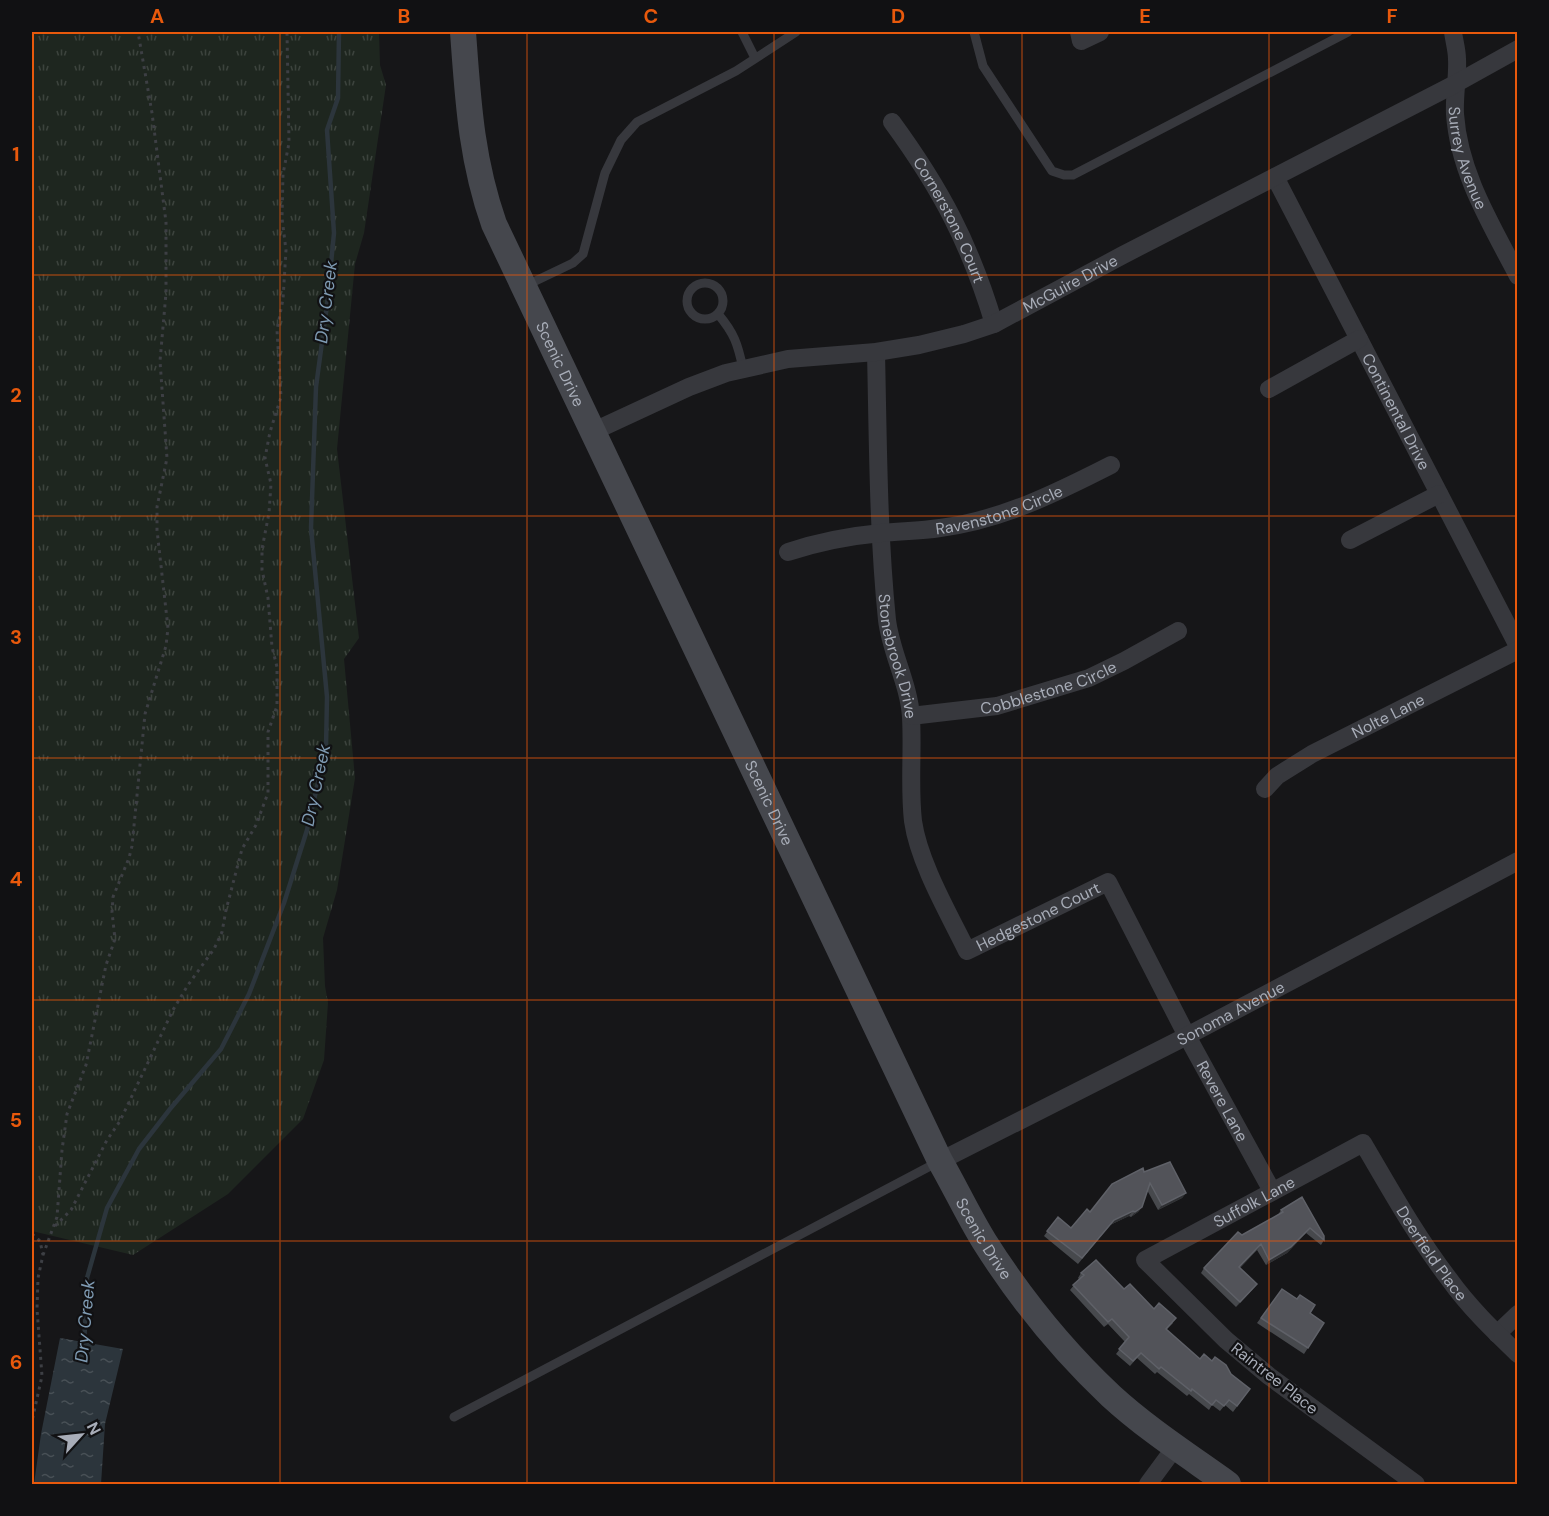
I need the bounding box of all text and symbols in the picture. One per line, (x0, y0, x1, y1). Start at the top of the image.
text: A (150, 3, 164, 29)
text: B (398, 3, 410, 29)
text: C (644, 3, 658, 29)
text: D (891, 3, 905, 29)
text: E (1139, 3, 1151, 29)
text: F (1386, 3, 1398, 29)
street label: Surrey Avenue (1444, 106, 1492, 213)
text: 1 (12, 141, 20, 167)
street label: Cornerstone Court (908, 153, 990, 286)
street label: McGuire Drive (1019, 250, 1121, 318)
water label: Dry Creek (309, 258, 343, 345)
street label: Scenic Drive (531, 318, 589, 410)
street label: Continental Drive (1357, 350, 1435, 474)
text: 2 (10, 382, 22, 408)
street label: Ravenstone Circle (934, 480, 1066, 540)
street label: Stonebrook Drive (874, 593, 921, 720)
text: 3 (10, 624, 22, 650)
street label: Cobblestone Circle (979, 656, 1120, 719)
street label: Nolte Lane (1348, 689, 1428, 743)
water label: Dry Creek (296, 741, 337, 828)
street label: Scenic Drive (740, 757, 798, 849)
text: 4 (10, 866, 23, 892)
street label: Hedgestone Court (973, 877, 1104, 956)
street label: Sonoma Avenue (1173, 976, 1288, 1051)
street label: Revere Lane (1191, 1057, 1253, 1145)
text: 5 (10, 1107, 22, 1133)
street label: Suffolk Lane (1210, 1171, 1299, 1232)
street label: Scenic Drive (951, 1194, 1017, 1284)
street label: Deerfield Place (1392, 1202, 1472, 1306)
water label: Dry Creek (69, 1278, 101, 1364)
street label: Raintree Place (1227, 1338, 1323, 1419)
text: 6 (10, 1349, 22, 1375)
north arrow (51, 1405, 111, 1465)
text: N (82, 1418, 106, 1438)

